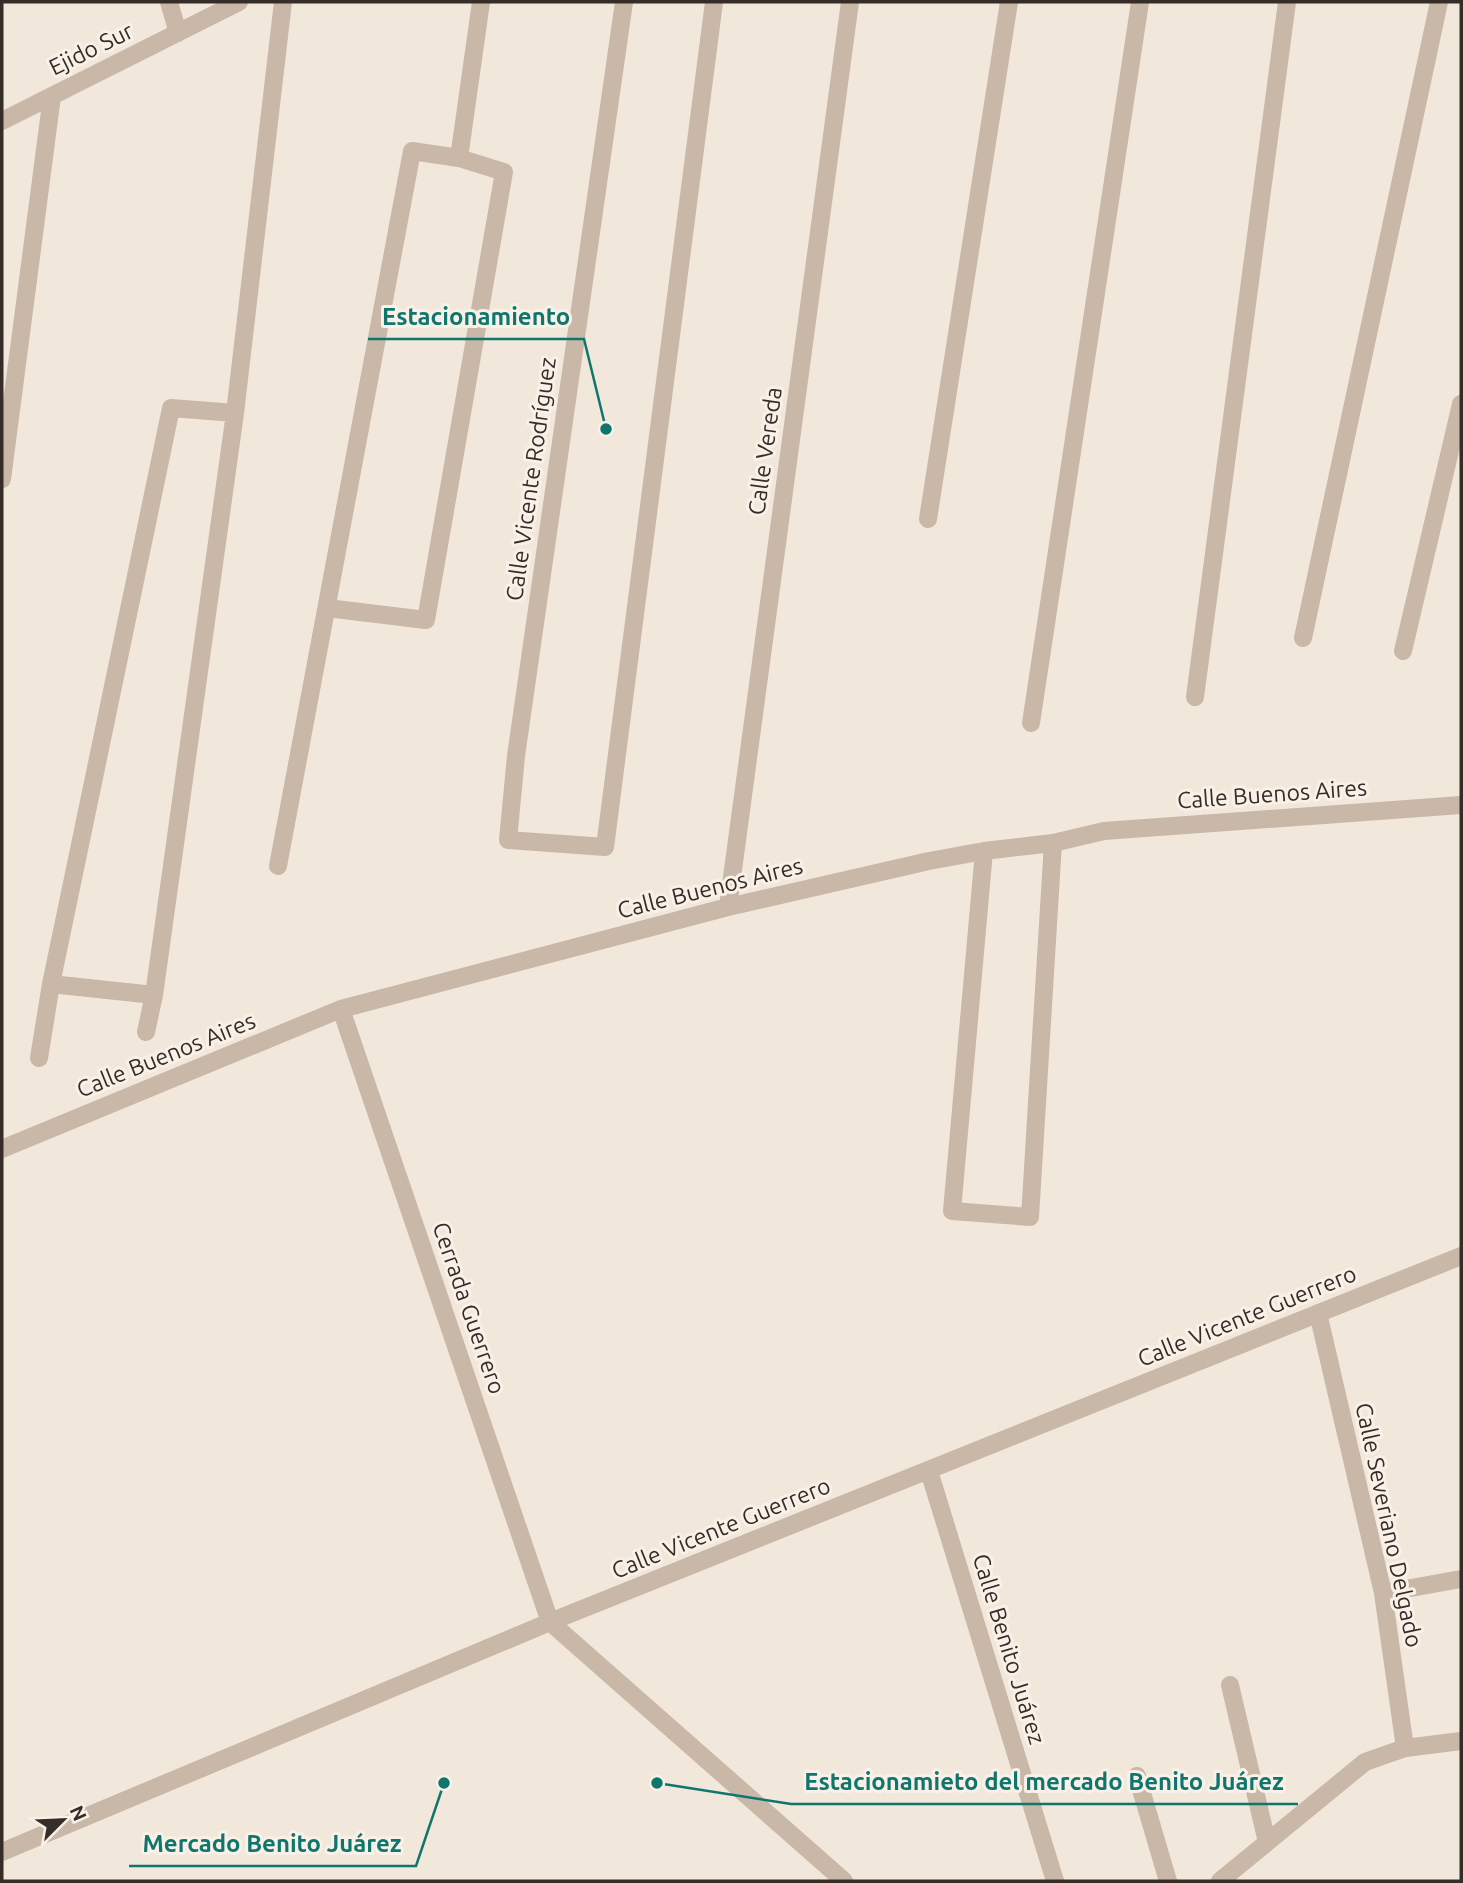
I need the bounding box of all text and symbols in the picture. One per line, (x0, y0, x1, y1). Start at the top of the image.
street label: Ejido Sur (45, 17, 137, 80)
callout: Estacionamiento (368, 294, 584, 339)
text: Estacionamiento (382, 303, 570, 330)
street label: Calle Vicente Rodríguez (501, 356, 560, 602)
street label: Calle Vereda (743, 385, 786, 517)
street label: Calle Buenos Aires (1176, 774, 1368, 813)
street label: Calle Buenos Aires (615, 852, 805, 923)
street label: Calle Buenos Aires (73, 1007, 259, 1102)
street label: Cerrada Guerrero (428, 1219, 511, 1397)
street label: Calle Vicente Guerrero (1134, 1260, 1360, 1371)
street label: Calle Severiano Delgado (1351, 1400, 1428, 1650)
street label: Calle Vicente Guerrero (608, 1472, 834, 1583)
street label: Calle Benito Juárez (969, 1551, 1050, 1747)
callout: Estacionamieto del mercado Benito Juárez (791, 1759, 1298, 1804)
text: Estacionamieto del mercado Benito Juárez (804, 1768, 1284, 1795)
north arrow (28, 1785, 98, 1855)
text: N (66, 1802, 91, 1824)
callout: Mercado Benito Juárez (129, 1821, 416, 1866)
text: Mercado Benito Juárez (142, 1830, 402, 1857)

